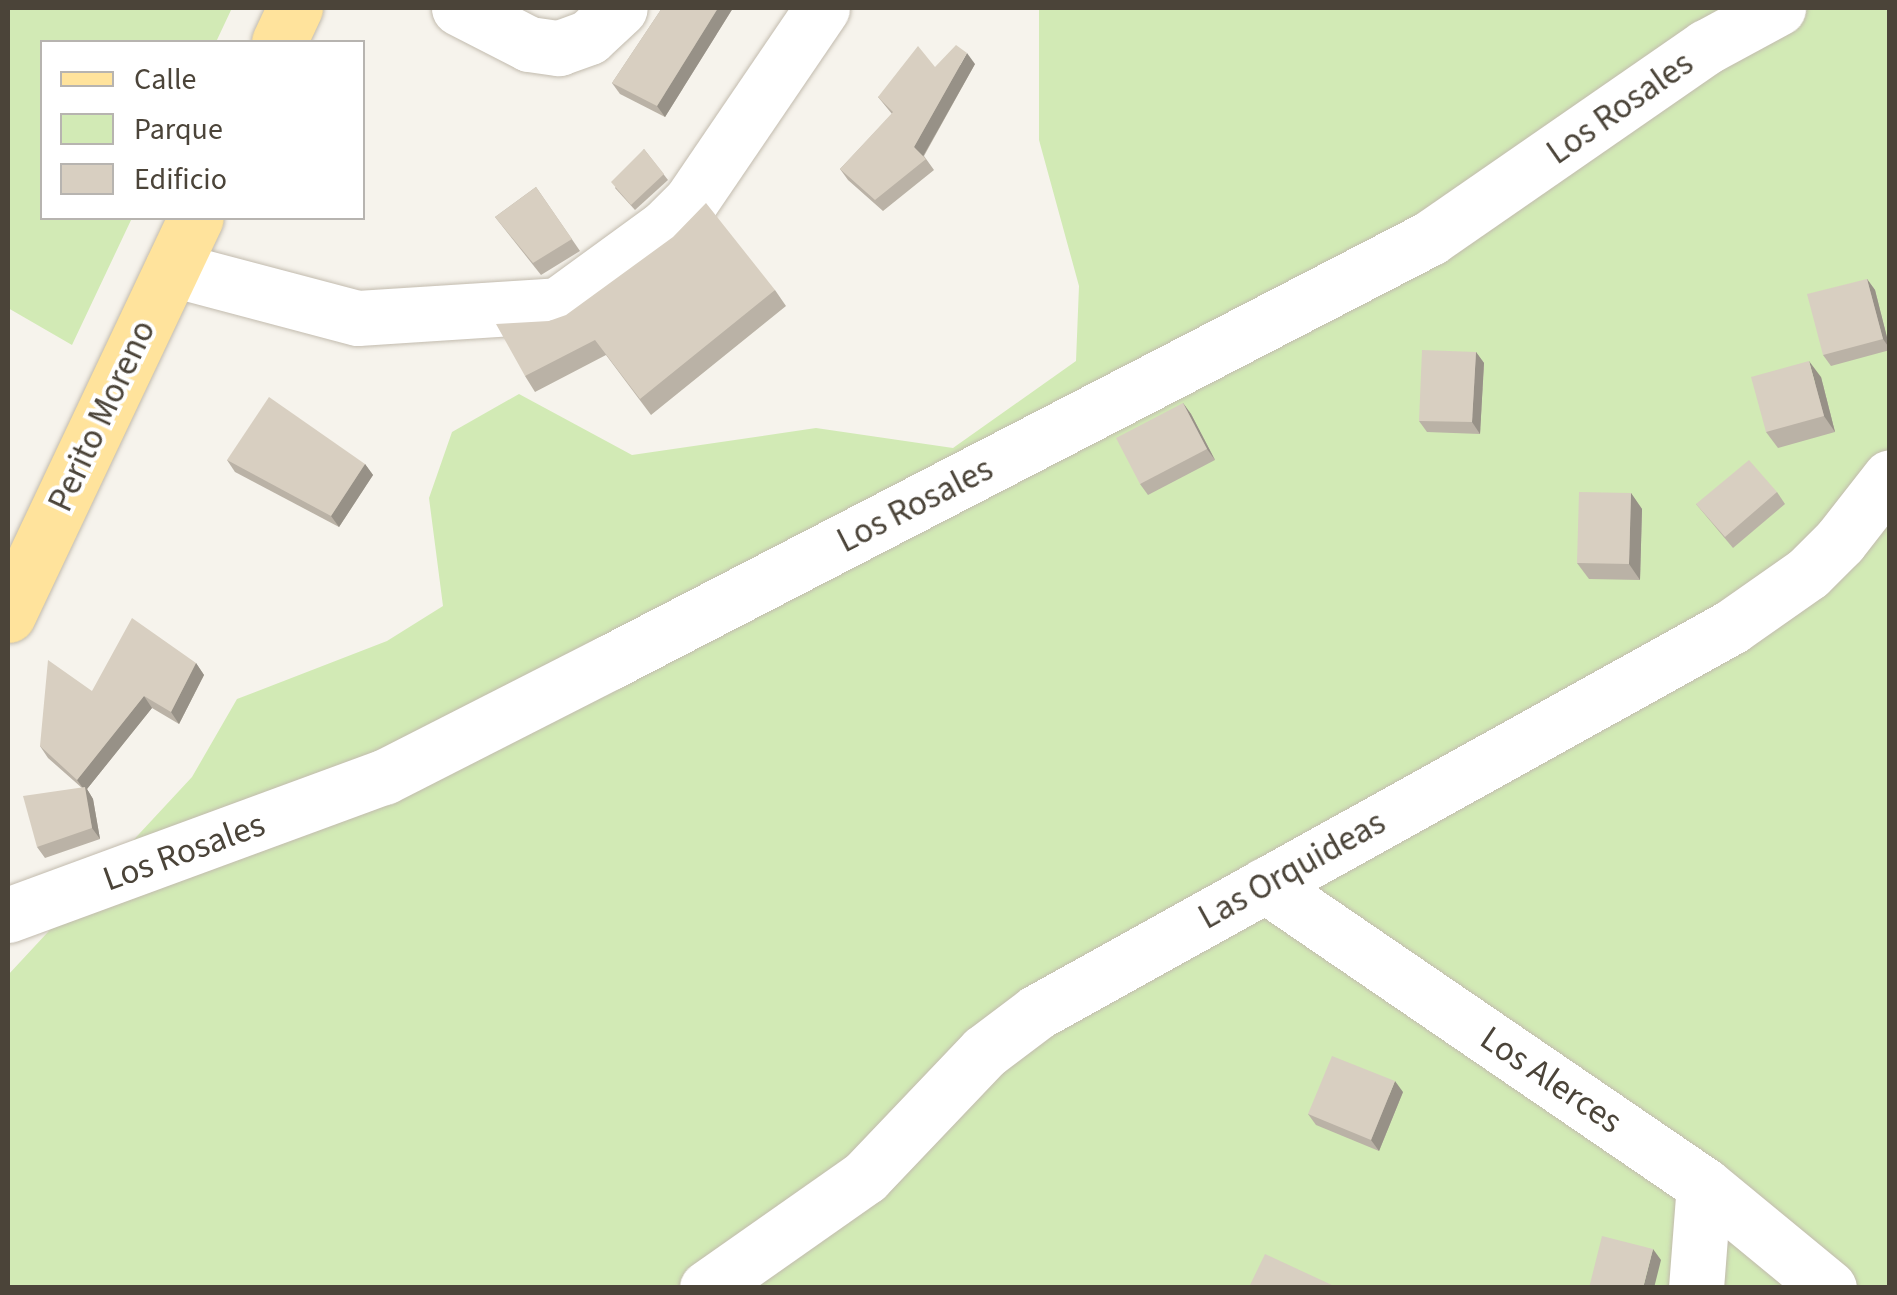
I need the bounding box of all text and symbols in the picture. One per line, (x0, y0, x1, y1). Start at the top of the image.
legend (40, 40, 365, 220)
street label: Los Rosales (1539, 42, 1701, 174)
text: Calle (134, 58, 196, 101)
text: Parque (134, 108, 223, 151)
text: Edificio (134, 158, 227, 201)
street label: Perito Moreno (39, 314, 165, 518)
street label: Los Rosales (830, 448, 1000, 562)
street label: Las Orquideas (1191, 801, 1393, 939)
street label: Los Rosales (97, 803, 271, 901)
street label: Los Alerces (1472, 1017, 1630, 1143)

